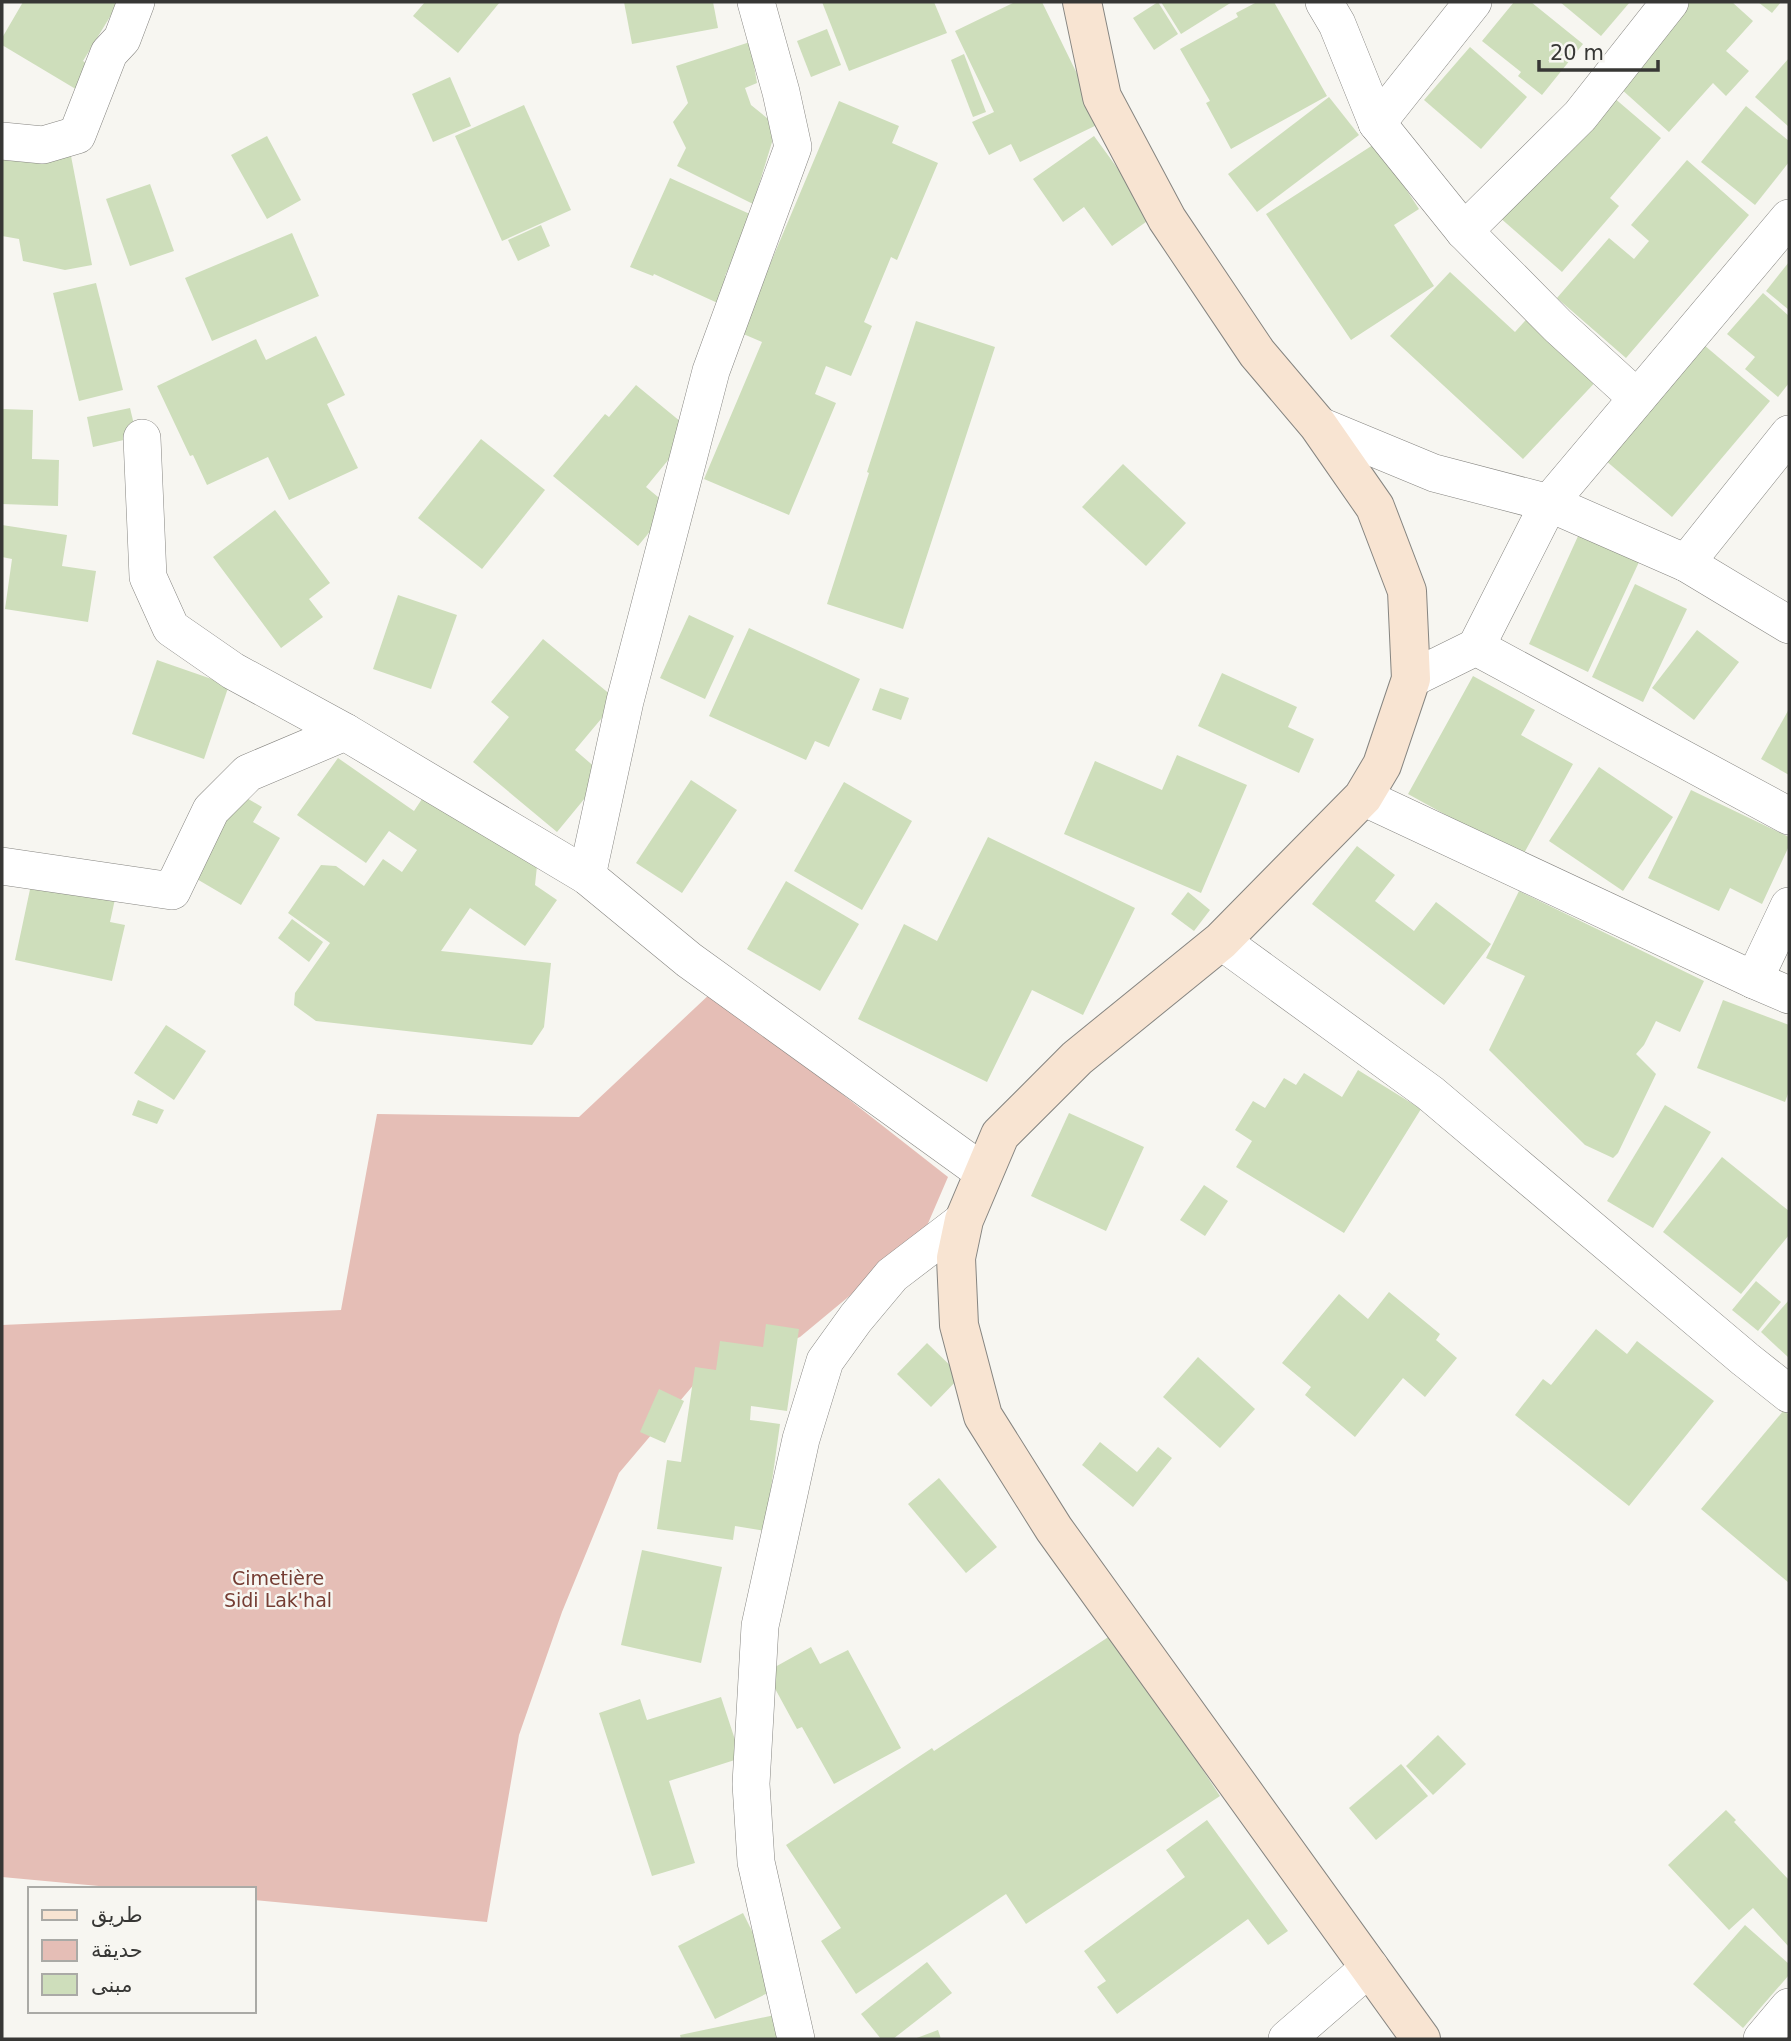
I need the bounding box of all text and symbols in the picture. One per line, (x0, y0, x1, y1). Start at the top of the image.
scale bar (1539, 28, 1658, 72)
text: 20 m (1550, 41, 1604, 65)
park label: Cimetière Sidi Lak'hal (224, 1567, 332, 1611)
legend (28, 1887, 256, 2013)
text: طريق (91, 1903, 143, 1927)
text: حديقة (91, 1938, 143, 1962)
text: مبنى (91, 1973, 132, 1997)

